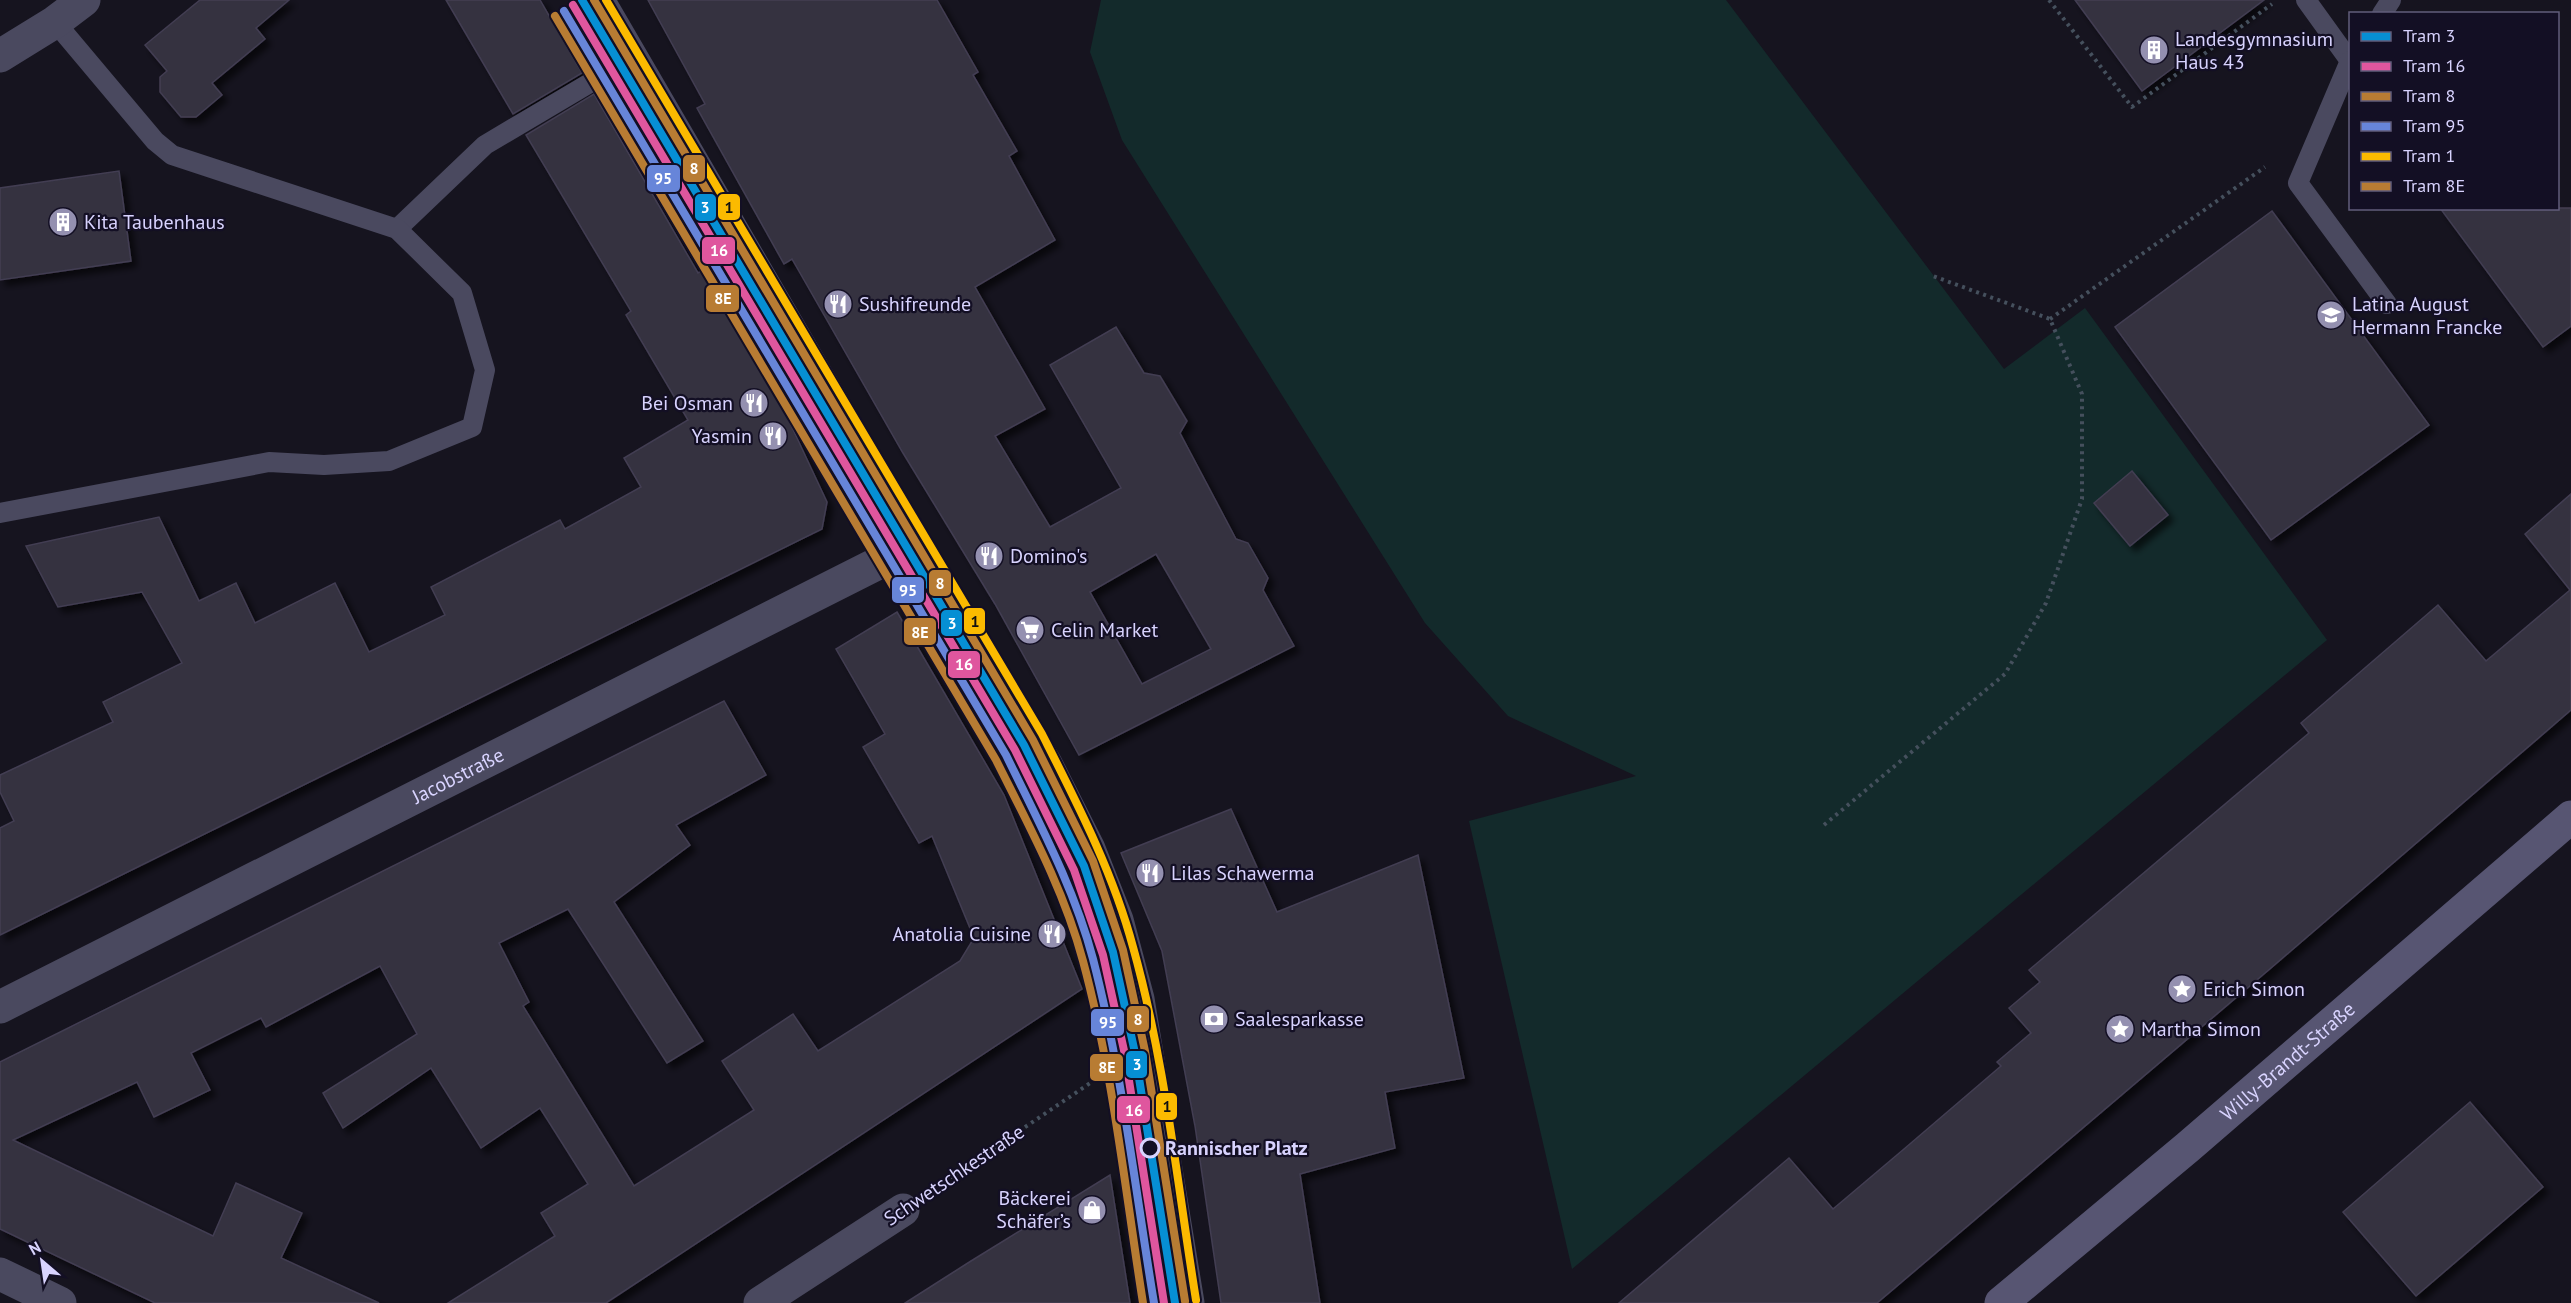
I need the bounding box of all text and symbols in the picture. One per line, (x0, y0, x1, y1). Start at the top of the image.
legend (2349, 12, 2559, 210)
text: Tram 3 (2403, 24, 2455, 47)
place label: Landesgymnasium Haus 43 (2175, 26, 2333, 75)
building icon: Landesgymnasium Haus 43 (2138, 34, 2170, 66)
text: Tram 16 (2403, 54, 2465, 77)
text: Tram 8 (2403, 84, 2455, 107)
text: Tram 95 (2403, 114, 2465, 137)
text: Tram 1 (2403, 144, 2455, 167)
line badge: 8 (682, 154, 706, 183)
text: 8 (689, 158, 699, 178)
line badge: 95 (646, 164, 681, 193)
text: 95 (654, 168, 672, 188)
text: Tram 8E (2403, 174, 2465, 197)
line badge: 3 (694, 193, 717, 222)
line badge: 1 (717, 193, 741, 221)
text: 3 (700, 197, 710, 217)
text: 1 (724, 197, 734, 217)
building icon: Kita Taubenhaus (47, 206, 79, 238)
place label: Kita Taubenhaus (84, 209, 225, 235)
line badge: 16 (701, 236, 736, 265)
text: 16 (710, 240, 728, 260)
line badge: 8E (705, 284, 740, 313)
text: 8E (714, 288, 732, 308)
restaurant icon: Sushifreunde (822, 288, 854, 320)
place label: Sushifreunde (859, 291, 971, 317)
place label: Latina August Hermann Francke (2352, 291, 2502, 340)
school or university icon: Latina August Hermann Francke (2315, 299, 2347, 331)
restaurant icon: Bei Osman (738, 387, 770, 419)
place label: Bei Osman (641, 390, 733, 416)
restaurant icon: Yasmin (757, 420, 789, 452)
place label: Yasmin (691, 423, 752, 449)
restaurant icon: Domino's (973, 540, 1005, 572)
place label: Domino's (1010, 543, 1088, 569)
line badge: 8 (928, 569, 952, 597)
text: 8 (935, 573, 945, 593)
line badge: 95 (891, 576, 925, 604)
text: 95 (899, 580, 917, 600)
line badge: 1 (963, 607, 986, 635)
line badge: 3 (940, 609, 963, 637)
text: 1 (970, 611, 980, 631)
text: 3 (947, 613, 957, 633)
supermarket icon: Celin Market (1014, 614, 1046, 646)
line badge: 8E (903, 617, 937, 646)
place label: Celin Market (1051, 617, 1158, 643)
text: 8E (911, 622, 929, 642)
line badge: 16 (947, 650, 981, 679)
text: 16 (955, 654, 973, 674)
street label: Jacobstraße (407, 741, 508, 810)
restaurant icon: Lilas Schawerma (1134, 857, 1166, 889)
place label: Lilas Schawerma (1171, 860, 1314, 886)
restaurant icon: Anatolia Cuisine (1036, 918, 1068, 950)
place label: Anatolia Cuisine (893, 921, 1031, 947)
place icon: Erich Simon (2166, 973, 2198, 1005)
place label: Erich Simon (2203, 976, 2305, 1002)
street label: Willy-Brandt-Straße (2215, 996, 2360, 1126)
bank icon: Saalesparkasse (1198, 1003, 1230, 1035)
line badge: 8 (1126, 1005, 1150, 1033)
place label: Saalesparkasse (1235, 1006, 1364, 1032)
line badge: 95 (1090, 1008, 1125, 1037)
text: 8 (1133, 1009, 1143, 1029)
text: 95 (1099, 1012, 1117, 1032)
place icon: Martha Simon (2104, 1013, 2136, 1045)
place label: Martha Simon (2141, 1016, 2261, 1042)
line badge: 3 (1125, 1050, 1148, 1079)
line badge: 8E (1089, 1053, 1124, 1082)
text: 3 (1132, 1054, 1142, 1074)
text: 8E (1098, 1057, 1116, 1077)
line badge: 1 (1155, 1092, 1178, 1121)
line badge: 16 (1116, 1095, 1151, 1124)
text: 1 (1162, 1096, 1172, 1116)
text: 16 (1125, 1100, 1143, 1120)
street label: Schwetschkestraße (879, 1118, 1029, 1232)
place label: Rannischer Platz (1165, 1135, 1308, 1161)
marker: Rannischer Platz (1140, 1138, 1160, 1158)
place label: Bäckerei Schäfer’s (996, 1185, 1071, 1234)
shop icon: Bäckerei Schäfer’s (1076, 1194, 1108, 1226)
north arrow (12, 1231, 72, 1291)
text: N (25, 1237, 44, 1259)

